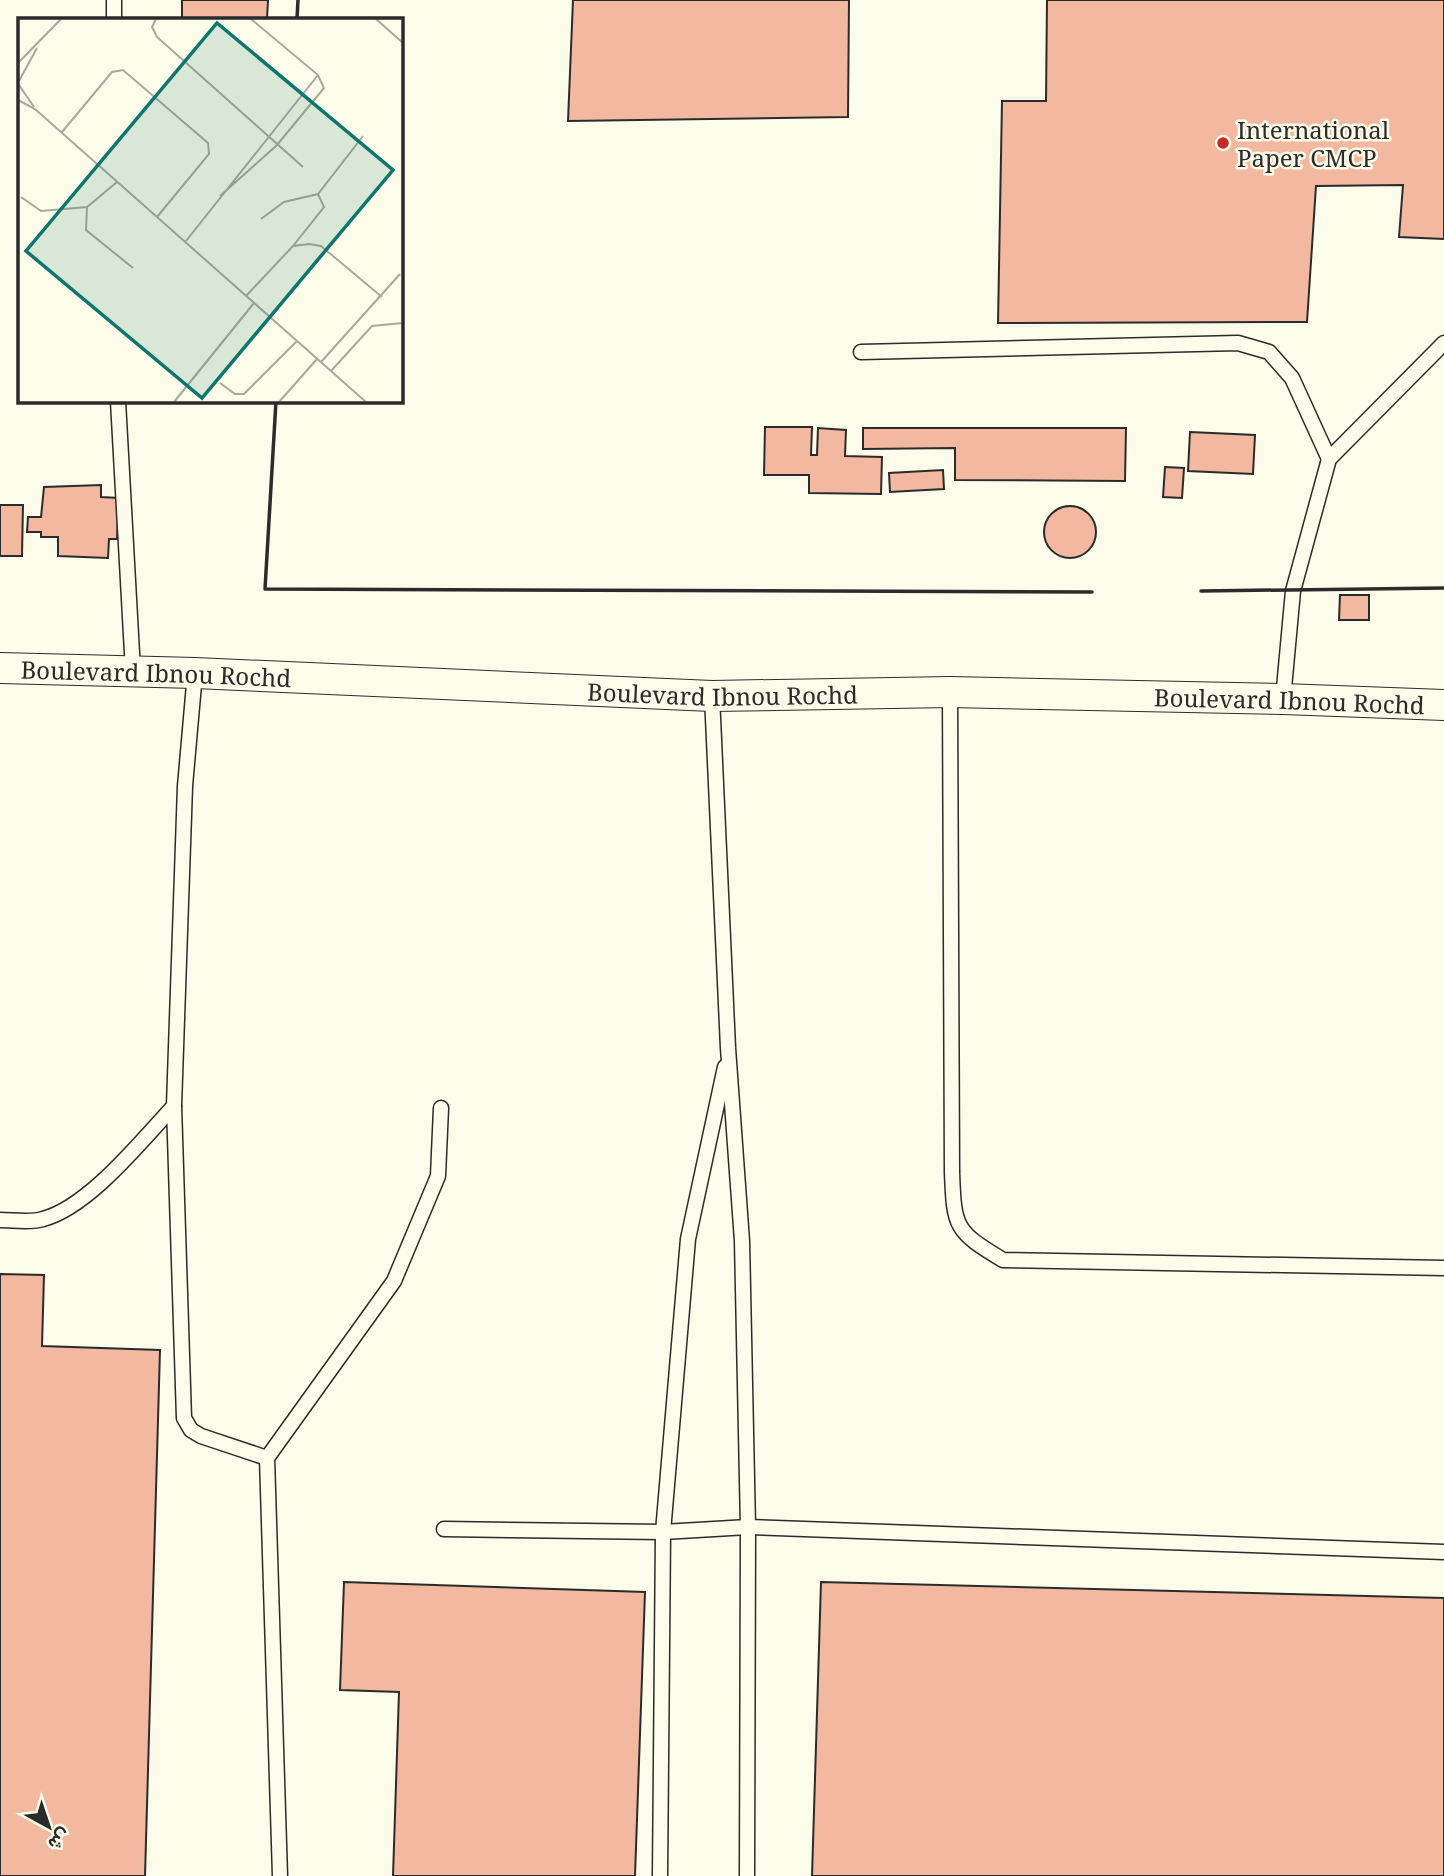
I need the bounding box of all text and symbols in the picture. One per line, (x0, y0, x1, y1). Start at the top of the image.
inset map (18, 18, 402, 402)
place label: International Paper CMCP (1237, 113, 1390, 174)
marker: International Paper CMCP (1215, 135, 1231, 151)
street label: Boulevard Ibnou Rochd (20, 652, 292, 694)
street label: Boulevard Ibnou Rochd (586, 674, 858, 712)
street label: Boulevard Ibnou Rochd (1154, 680, 1425, 721)
north arrow (14, 1792, 84, 1862)
text: ش (43, 1823, 77, 1857)

